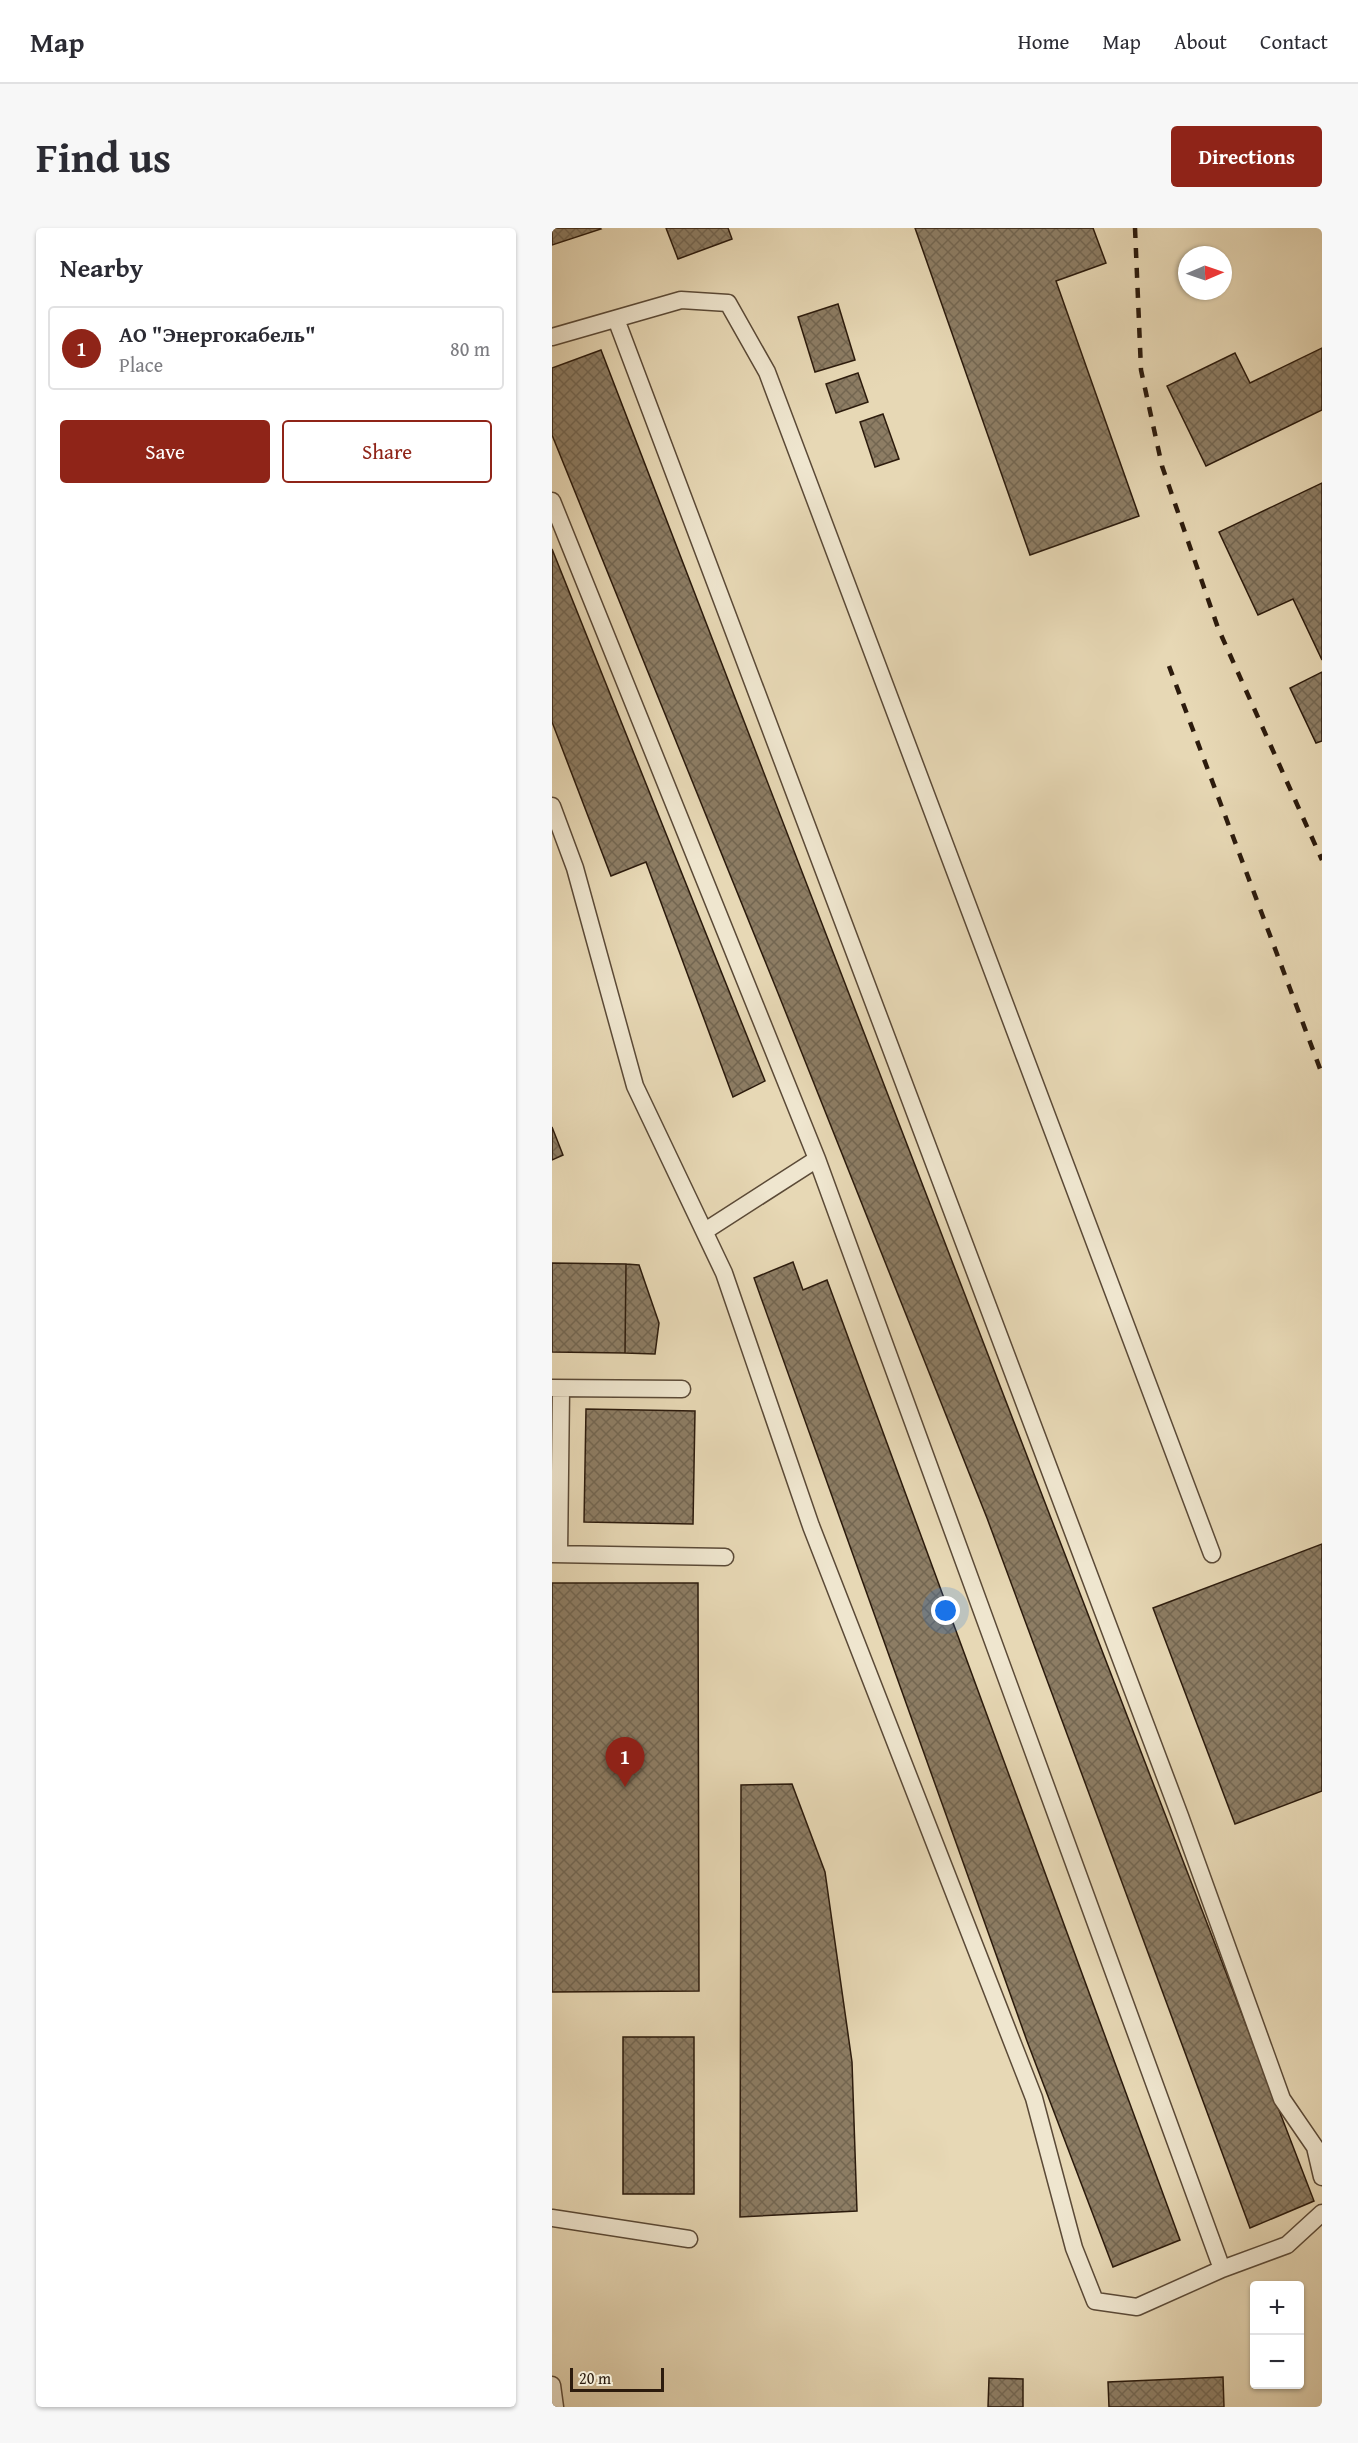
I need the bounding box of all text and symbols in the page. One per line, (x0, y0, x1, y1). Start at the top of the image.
text: Map (30, 21, 84, 62)
text: Home (1018, 26, 1069, 57)
text: Map (1102, 26, 1141, 57)
text: About (1174, 26, 1227, 57)
text: Contact (1260, 26, 1328, 57)
text: Find us (36, 126, 171, 187)
button: Directions (1171, 126, 1322, 187)
north arrow (1178, 246, 1232, 300)
text: Nearby (60, 248, 143, 287)
text: АО "Энергокабель" (119, 318, 316, 350)
text: 1 (76, 334, 87, 363)
text: 80 m (450, 334, 490, 363)
text: Place (119, 350, 163, 379)
button: Save (60, 420, 270, 483)
button: Share (282, 420, 492, 483)
your location (931, 1596, 960, 1625)
pin: 1 (606, 1738, 644, 1787)
map controls (1250, 2281, 1304, 2389)
button: + (1250, 2281, 1304, 2335)
button: − (1250, 2335, 1304, 2389)
scale bar (570, 2365, 664, 2392)
text: 20 m (579, 2366, 611, 2390)

